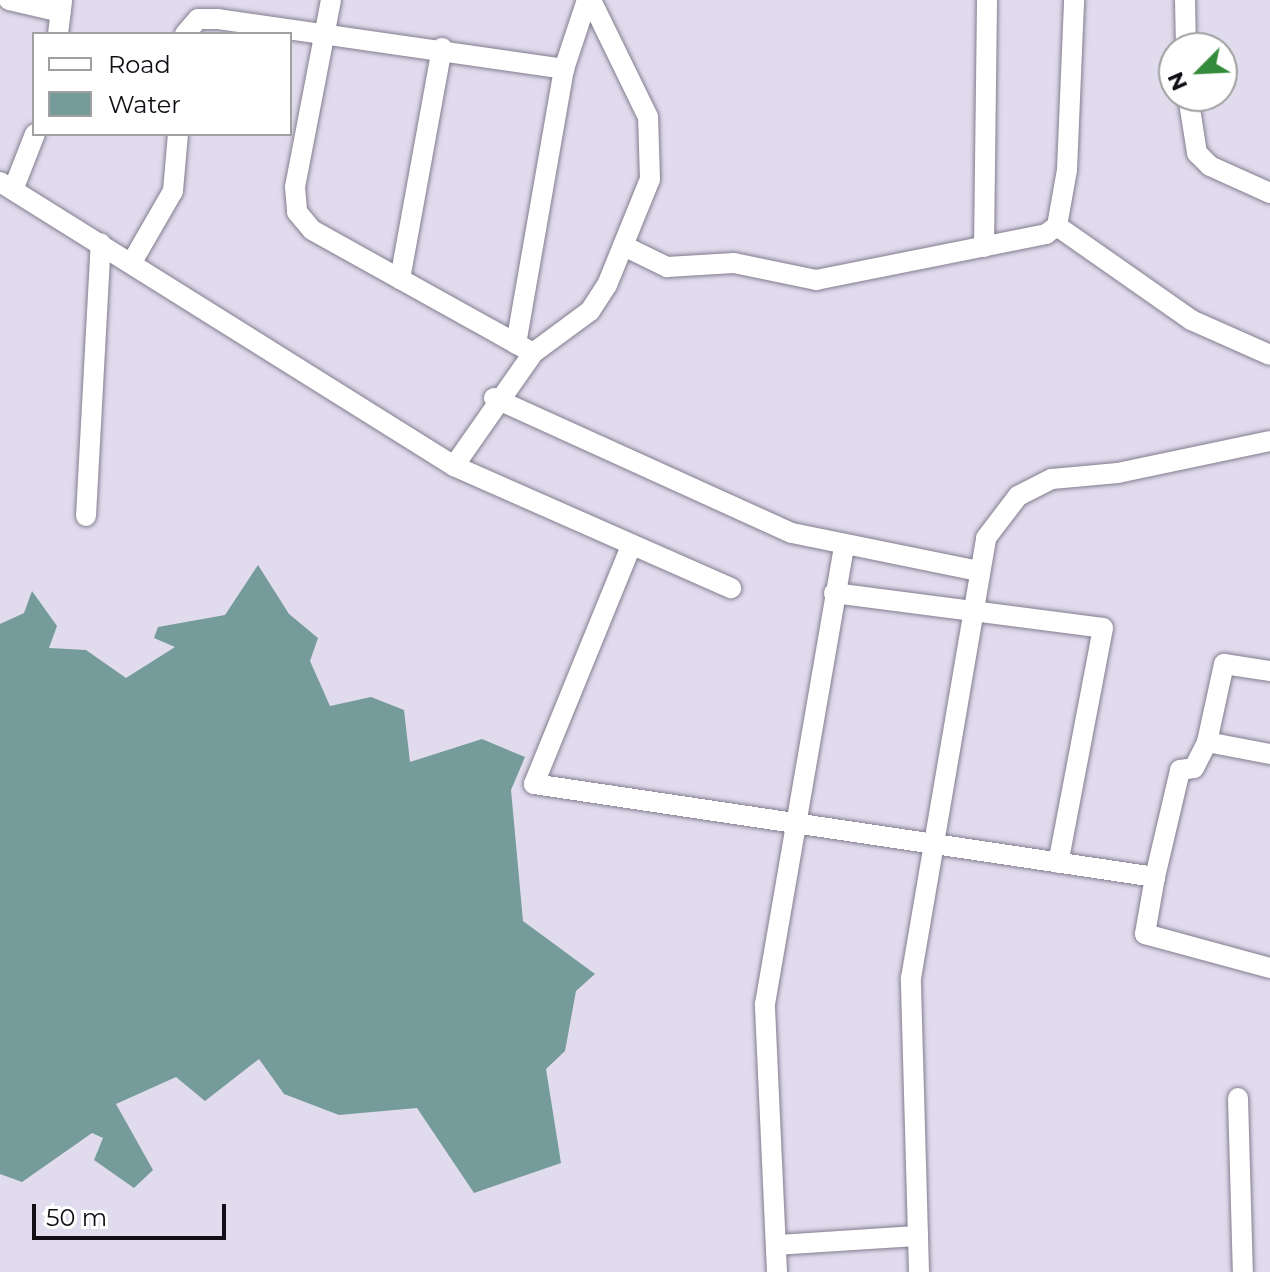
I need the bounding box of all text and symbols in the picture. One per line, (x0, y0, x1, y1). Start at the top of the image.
legend (32, 32, 292, 136)
north arrow (1158, 32, 1238, 112)
text: Road (108, 50, 171, 79)
text: N (1161, 68, 1193, 95)
text: Water (108, 90, 181, 119)
scale bar (36, 1188, 230, 1238)
text: 50 m (46, 1203, 107, 1232)

